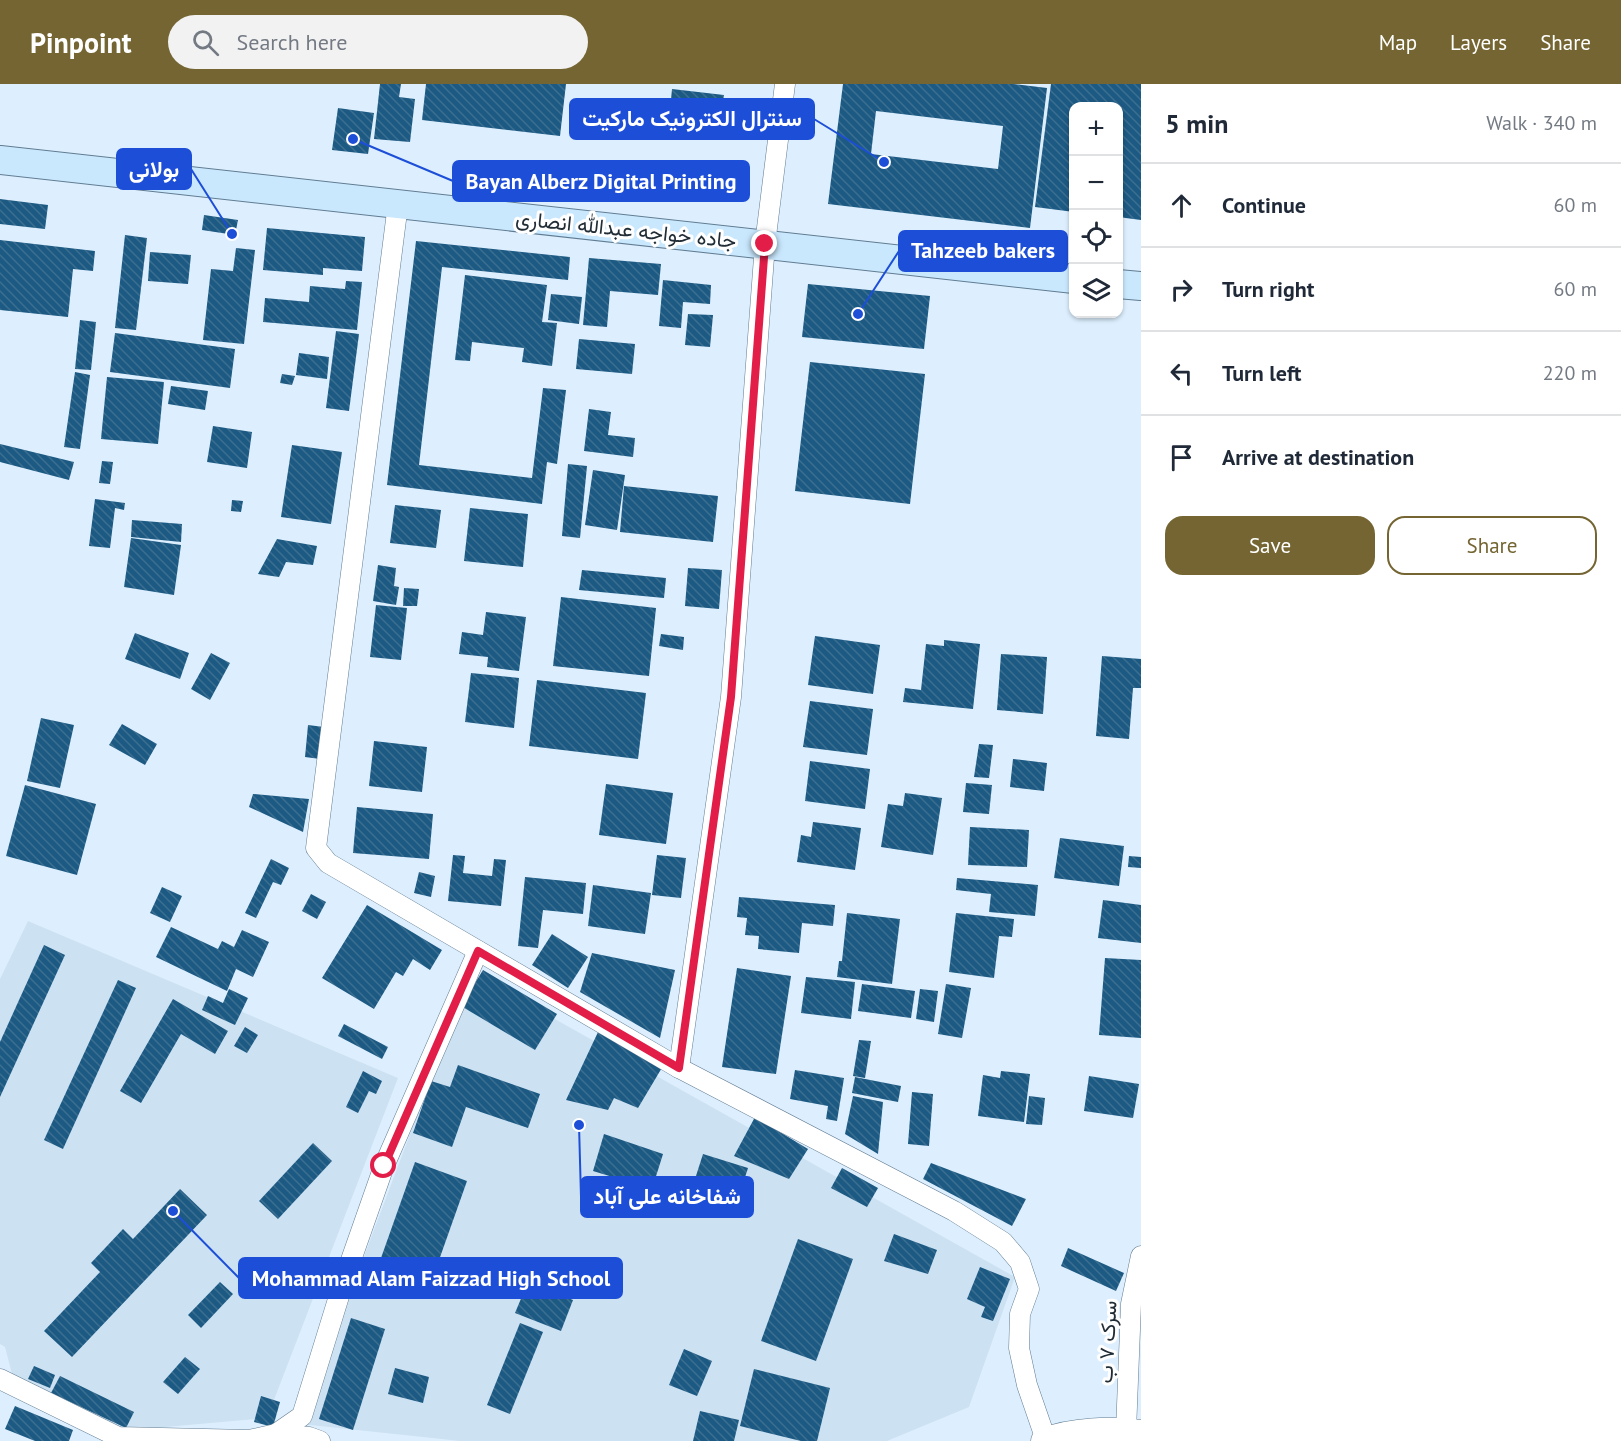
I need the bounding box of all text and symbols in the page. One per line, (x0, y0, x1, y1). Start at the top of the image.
search box (168, 15, 588, 69)
text: Pinpoint (30, 24, 132, 61)
icon: search (189, 26, 222, 59)
text: Search here (237, 28, 347, 56)
text: Map (1379, 29, 1417, 56)
text: Layers (1450, 29, 1507, 56)
text: Share (1540, 29, 1591, 56)
callout: سنترال الکترونیک مارکیت (570, 99, 814, 139)
map controls (1069, 102, 1123, 318)
button: + (1069, 102, 1123, 156)
text: سنترال الکترونیک مارکیت (582, 104, 802, 132)
text: 5 min (1165, 107, 1228, 140)
text: Walk · 340 m (1486, 110, 1597, 136)
callout: بولانی (117, 149, 191, 189)
text: بولانی (129, 155, 179, 183)
button: − (1069, 156, 1123, 210)
callout: Bayan Alberz Digital Printing (453, 161, 749, 201)
text: Bayan Alberz Digital Printing (466, 167, 736, 195)
icon: ahead (1165, 189, 1198, 222)
text: Continue (1222, 191, 1306, 219)
text: 60 m (1554, 192, 1597, 218)
street label: جاده خواجه عبدالله انصاری (514, 204, 738, 254)
button: locate (1069, 210, 1123, 264)
route end (751, 230, 777, 256)
callout: Tahzeeb bakers (899, 231, 1067, 271)
text: Tahzeeb bakers (911, 236, 1055, 264)
button: layers (1069, 264, 1123, 318)
icon: right (1165, 273, 1198, 306)
text: Turn right (1222, 275, 1314, 303)
text: 60 m (1554, 276, 1597, 302)
icon: left (1165, 357, 1198, 390)
text: Turn left (1222, 359, 1302, 387)
text: 220 m (1543, 360, 1597, 386)
icon: arrive (1165, 441, 1198, 474)
text: Arrive at destination (1222, 443, 1414, 471)
button: Save (1165, 516, 1375, 575)
button: Share (1387, 516, 1597, 575)
route start (370, 1152, 396, 1178)
callout: شفاخانه علی آباد (581, 1177, 753, 1217)
text: شفاخانه علی آباد (593, 1182, 741, 1210)
callout: Mohammad Alam Faizzad High School (239, 1258, 622, 1298)
text: Mohammad Alam Faizzad High School (252, 1264, 611, 1292)
street label: سرک ۷ ب (1091, 1300, 1123, 1384)

